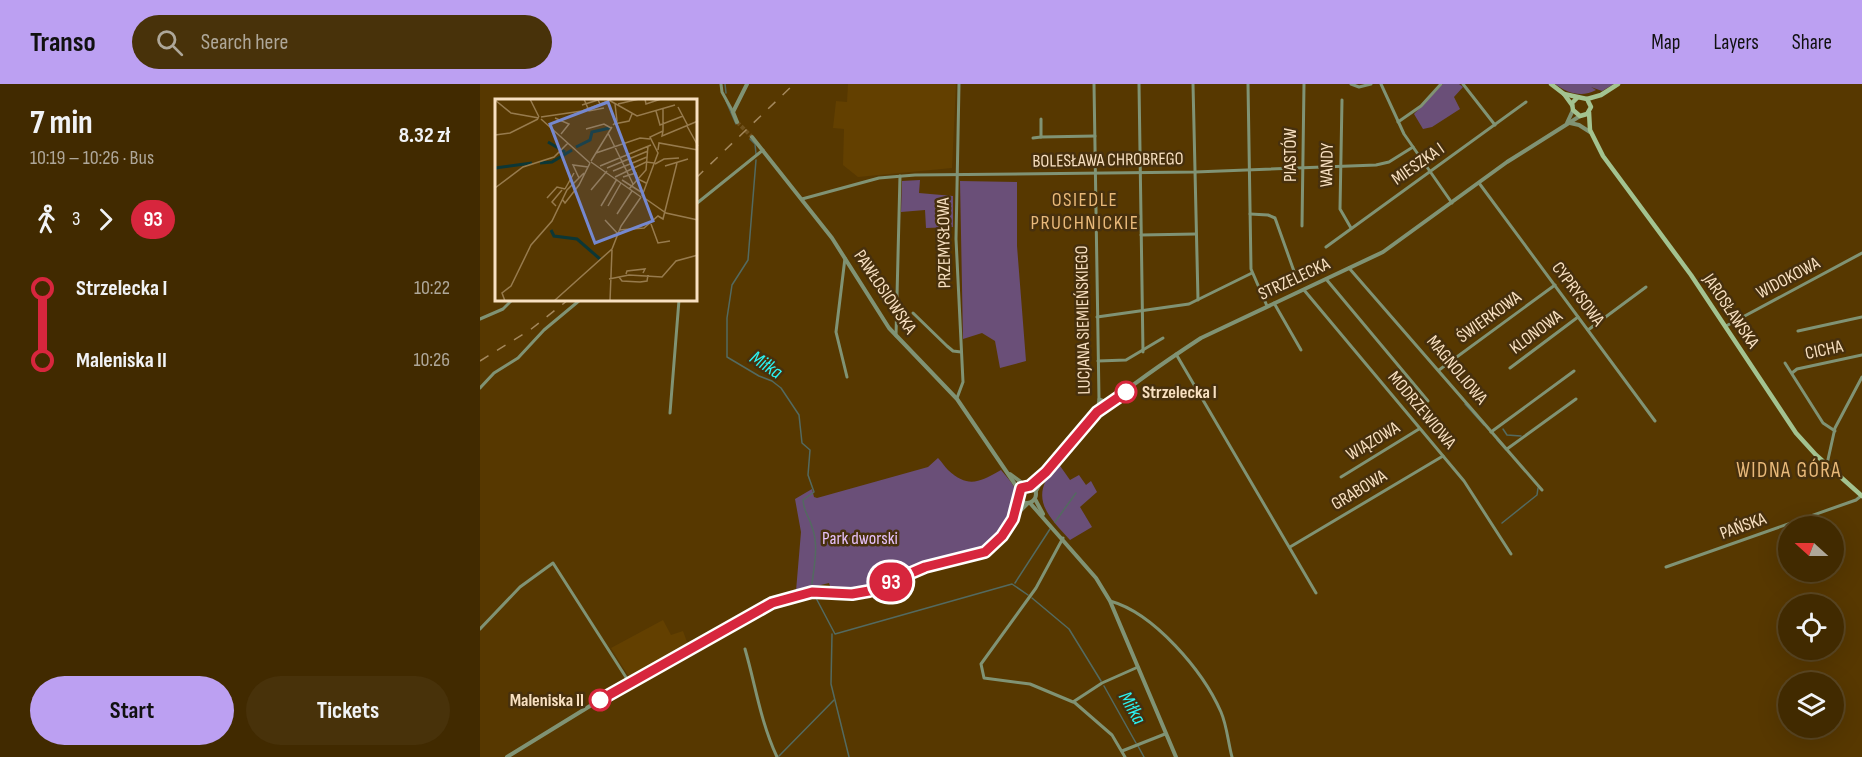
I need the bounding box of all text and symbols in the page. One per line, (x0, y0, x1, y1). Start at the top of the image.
search box (132, 15, 552, 69)
text: Transo (30, 26, 96, 59)
icon: search (153, 26, 186, 59)
text: Search here (201, 29, 288, 56)
text: Map (1651, 30, 1680, 55)
text: Layers (1713, 30, 1759, 55)
text: Share (1792, 30, 1832, 55)
inset map (495, 99, 698, 302)
text: 7 min (30, 103, 93, 143)
text: 8.32 zł (399, 122, 450, 149)
street label: PIASTÓW (1280, 128, 1301, 182)
street label: MIESZKA I (1388, 138, 1448, 190)
street label: WANDY (1316, 142, 1338, 187)
text: 10:19 – 10:26 · Bus (30, 146, 154, 170)
street label: BOLESŁAWA CHROBREGO (1032, 148, 1184, 172)
district label: OSIEDLE PRUCHNICKIE (1031, 188, 1140, 235)
street label: PRZEMYSŁOWA (933, 197, 955, 289)
icon: walk (30, 203, 63, 236)
icon: forward (89, 203, 122, 236)
text: 3 (72, 207, 80, 231)
text: 93 (143, 207, 163, 232)
street label: LUCJANA SIEMIEŃSKIEGO (1071, 245, 1095, 395)
street label: PAWŁOSIOWSKA (849, 246, 921, 338)
street label: WIDOKOWA (1753, 252, 1824, 303)
street label: STRZELECKA (1255, 253, 1333, 305)
street label: CYPRYSOWA (1547, 258, 1609, 330)
street label: JAROSŁAWSKA (1698, 269, 1764, 353)
text: Strzelecka I (76, 275, 167, 302)
text: 10:22 (414, 276, 450, 300)
street label: ŚWIERKOWA (1453, 286, 1526, 347)
street label: KLONOWA (1506, 305, 1567, 359)
street label: MAGNOLIOWA (1422, 331, 1492, 409)
street label: CICHA (1803, 336, 1845, 364)
water label: Miłka (745, 346, 787, 384)
text: Maleniska II (76, 347, 167, 374)
text: 10:26 (414, 348, 450, 372)
street label: MODRZEWIOWA (1384, 367, 1461, 453)
marker: Strzelecka I (1115, 381, 1137, 403)
place label: Strzelecka I (1142, 382, 1217, 403)
street label: WIĄZOWA (1343, 417, 1404, 465)
district label: WIDNA GÓRA (1736, 458, 1842, 483)
street label: GRABOWA (1328, 465, 1391, 515)
street label: PAŃSKA (1717, 508, 1769, 544)
north arrow (1778, 516, 1844, 582)
map controls (1778, 516, 1844, 738)
park label: Park dworski (822, 528, 898, 549)
line badge: 93 (864, 562, 918, 602)
text: 93 (881, 570, 901, 595)
button: locate (1778, 594, 1844, 660)
button: layers (1778, 672, 1844, 738)
button: Start (30, 676, 234, 745)
button: Tickets (246, 676, 450, 745)
water label: Miłka (1113, 687, 1151, 729)
marker: Maleniska II (589, 689, 611, 711)
place label: Maleniska II (510, 690, 584, 711)

